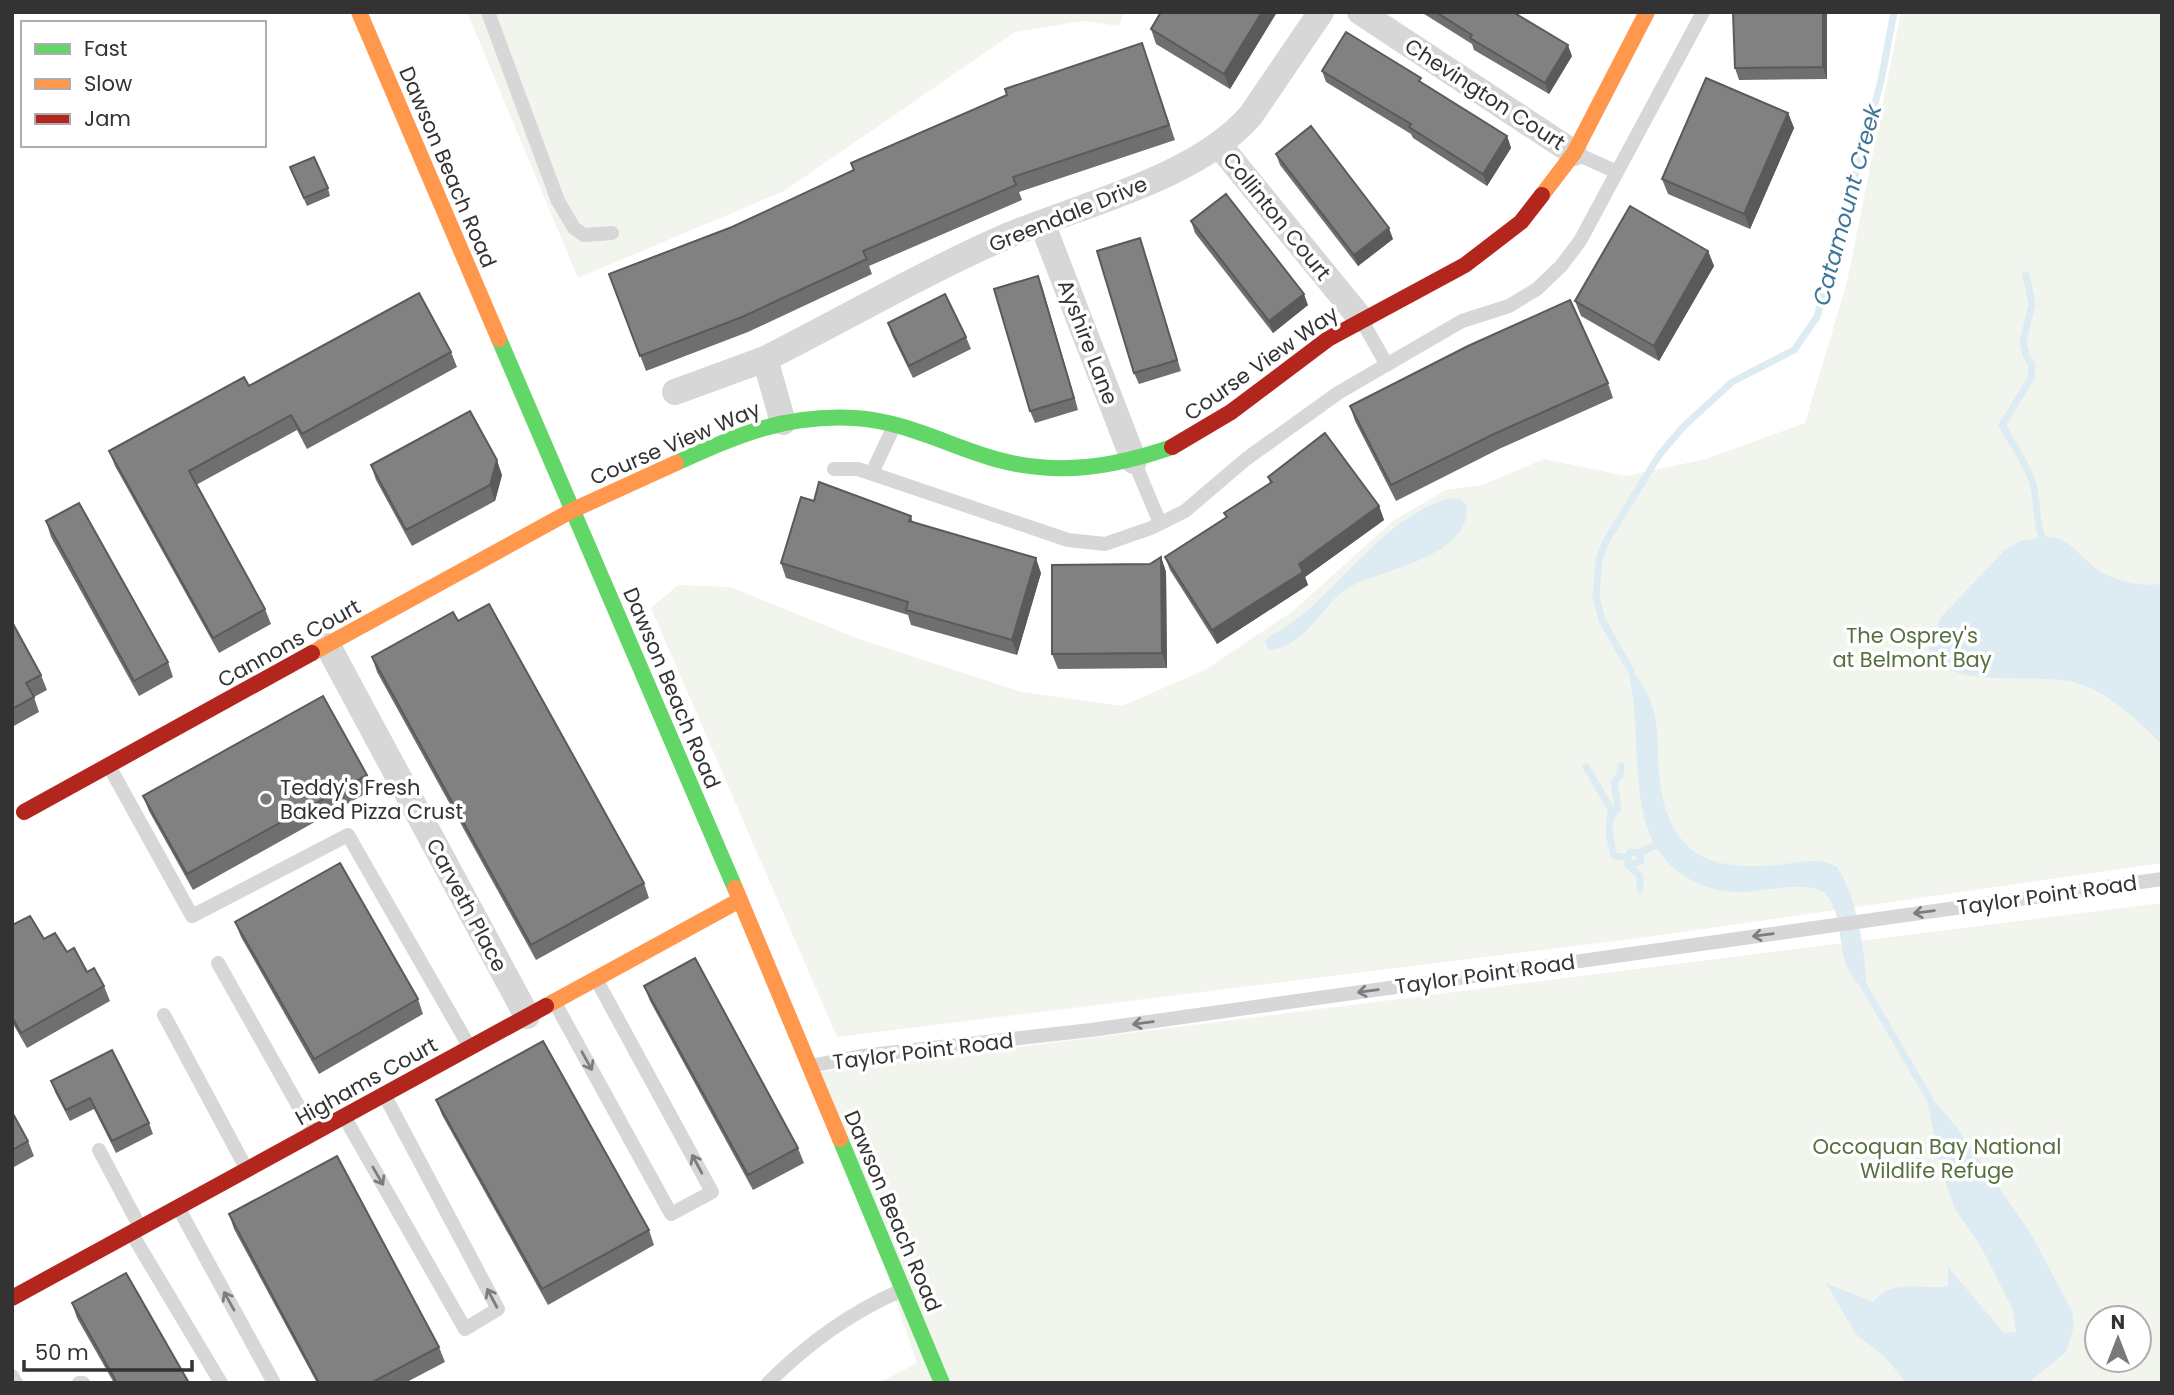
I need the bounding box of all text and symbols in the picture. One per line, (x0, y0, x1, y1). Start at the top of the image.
legend (21, 21, 266, 147)
street label: Chevington Court (1399, 31, 1571, 157)
text: Fast (84, 34, 127, 63)
street label: Dawson Beach Road (392, 62, 504, 272)
text: Slow (84, 69, 132, 98)
water label: Catamount Creek (1805, 100, 1890, 309)
text: Jam (84, 104, 131, 133)
street label: Collinton Court (1216, 146, 1338, 286)
street label: Greendale Drive (984, 169, 1152, 259)
street label: Ayshire Lane (1051, 275, 1125, 409)
street label: Course View Way (1178, 299, 1344, 427)
street label: Course View Way (585, 394, 765, 492)
street label: Dawson Beach Road (616, 583, 728, 793)
street label: Cannons Court (212, 592, 366, 694)
park label: The Osprey's at Belmont Bay (1832, 621, 1992, 674)
place label: Teddy's Fresh Baked Pizza Crust (280, 773, 463, 826)
marker: Teddy's Fresh Baked Pizza Crust (258, 791, 274, 807)
street label: Carveth Place (420, 833, 514, 977)
street label: Taylor Point Road (1955, 868, 2139, 922)
one-way arrow (1914, 906, 1936, 919)
one-way arrow (1752, 929, 1775, 942)
street label: Taylor Point Road (1393, 947, 1577, 1001)
one-way arrow (1357, 985, 1380, 998)
one-way arrow (1132, 1016, 1155, 1029)
street label: Taylor Point Road (831, 1026, 1015, 1076)
street label: Highams Court (290, 1030, 442, 1132)
one-way arrow (580, 1051, 594, 1071)
street label: Dawson Beach Road (837, 1106, 949, 1316)
park label: Occoquan Bay National Wildlife Refuge (1813, 1132, 2061, 1185)
one-way arrow (690, 1154, 703, 1175)
one-way arrow (372, 1165, 385, 1186)
one-way arrow (485, 1288, 499, 1308)
one-way arrow (222, 1292, 236, 1312)
north arrow (2083, 1304, 2153, 1374)
text: N (2111, 1309, 2125, 1336)
scale bar (24, 1328, 192, 1372)
text: 50 m (35, 1338, 89, 1367)

